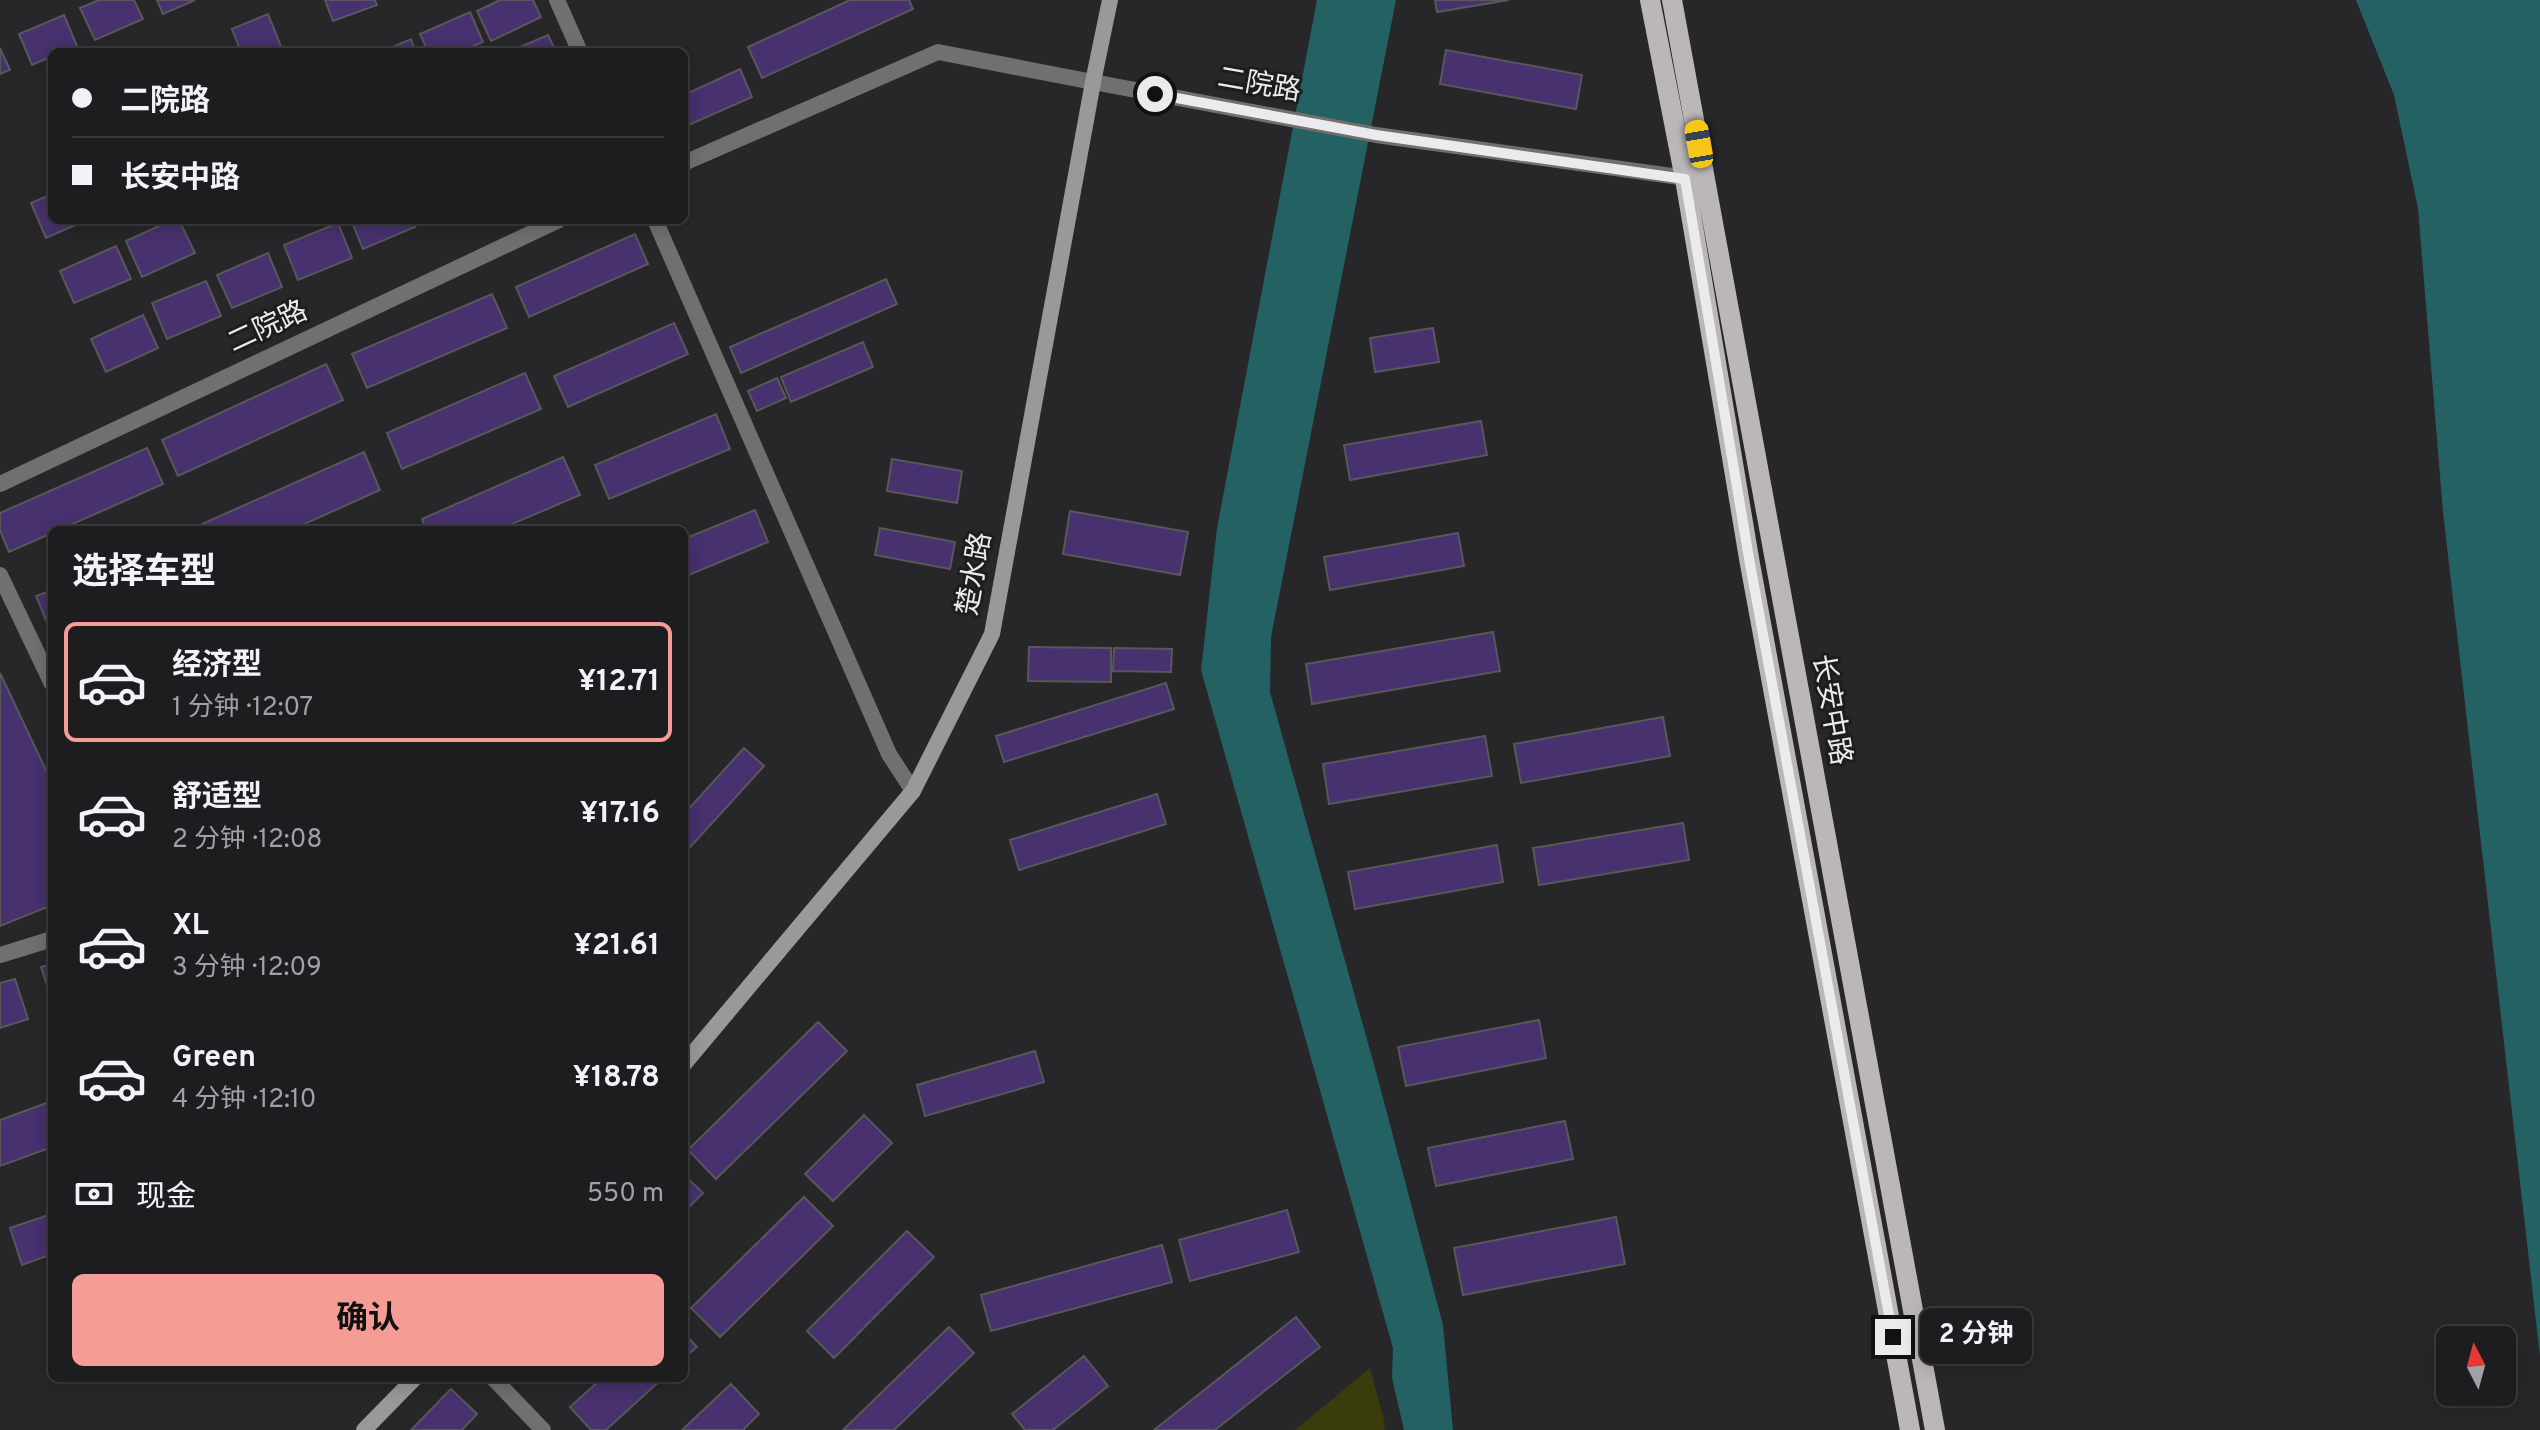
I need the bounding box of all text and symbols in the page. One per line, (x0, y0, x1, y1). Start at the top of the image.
street label: 二院路 (1215, 61, 1303, 111)
route start (1137, 76, 1173, 112)
text: 二院路 (120, 84, 210, 121)
car (1683, 118, 1715, 170)
text: 长安中路 (120, 161, 240, 198)
street label: 二院路 (222, 294, 314, 362)
street label: 楚水路 (951, 530, 1001, 618)
text: 选择车型 (72, 551, 216, 597)
icon: car (76, 646, 148, 718)
text: 经济型 (172, 648, 262, 685)
street label: 长安中路 (1803, 652, 1857, 768)
text: ¥12.71 (578, 664, 660, 701)
text: 1 分钟 · 12:07 (172, 692, 313, 725)
icon: car (76, 778, 148, 850)
text: 舒适型 (172, 780, 262, 817)
text: ¥17.16 (580, 796, 660, 833)
text: 2 分钟 · 12:08 (172, 824, 322, 857)
text: XL (172, 908, 209, 945)
icon: car (76, 910, 148, 982)
text: ¥21.61 (574, 928, 660, 965)
text: 3 分钟 · 12:09 (172, 952, 322, 985)
text: Green (172, 1040, 256, 1077)
icon: car (76, 1042, 148, 1114)
text: ¥18.78 (573, 1060, 660, 1097)
text: 4 分钟 · 12:10 (172, 1084, 316, 1117)
icon: cash (72, 1172, 116, 1216)
text: 550 m (587, 1178, 664, 1211)
text: 现金 (136, 1180, 196, 1217)
button: 确认 (72, 1274, 664, 1366)
callout: 2 分钟 (1921, 1309, 2033, 1365)
route end (1875, 1319, 1911, 1355)
text: 2 分钟 (1939, 1319, 2013, 1352)
north arrow (2436, 1326, 2516, 1406)
map controls (2436, 1326, 2516, 1406)

